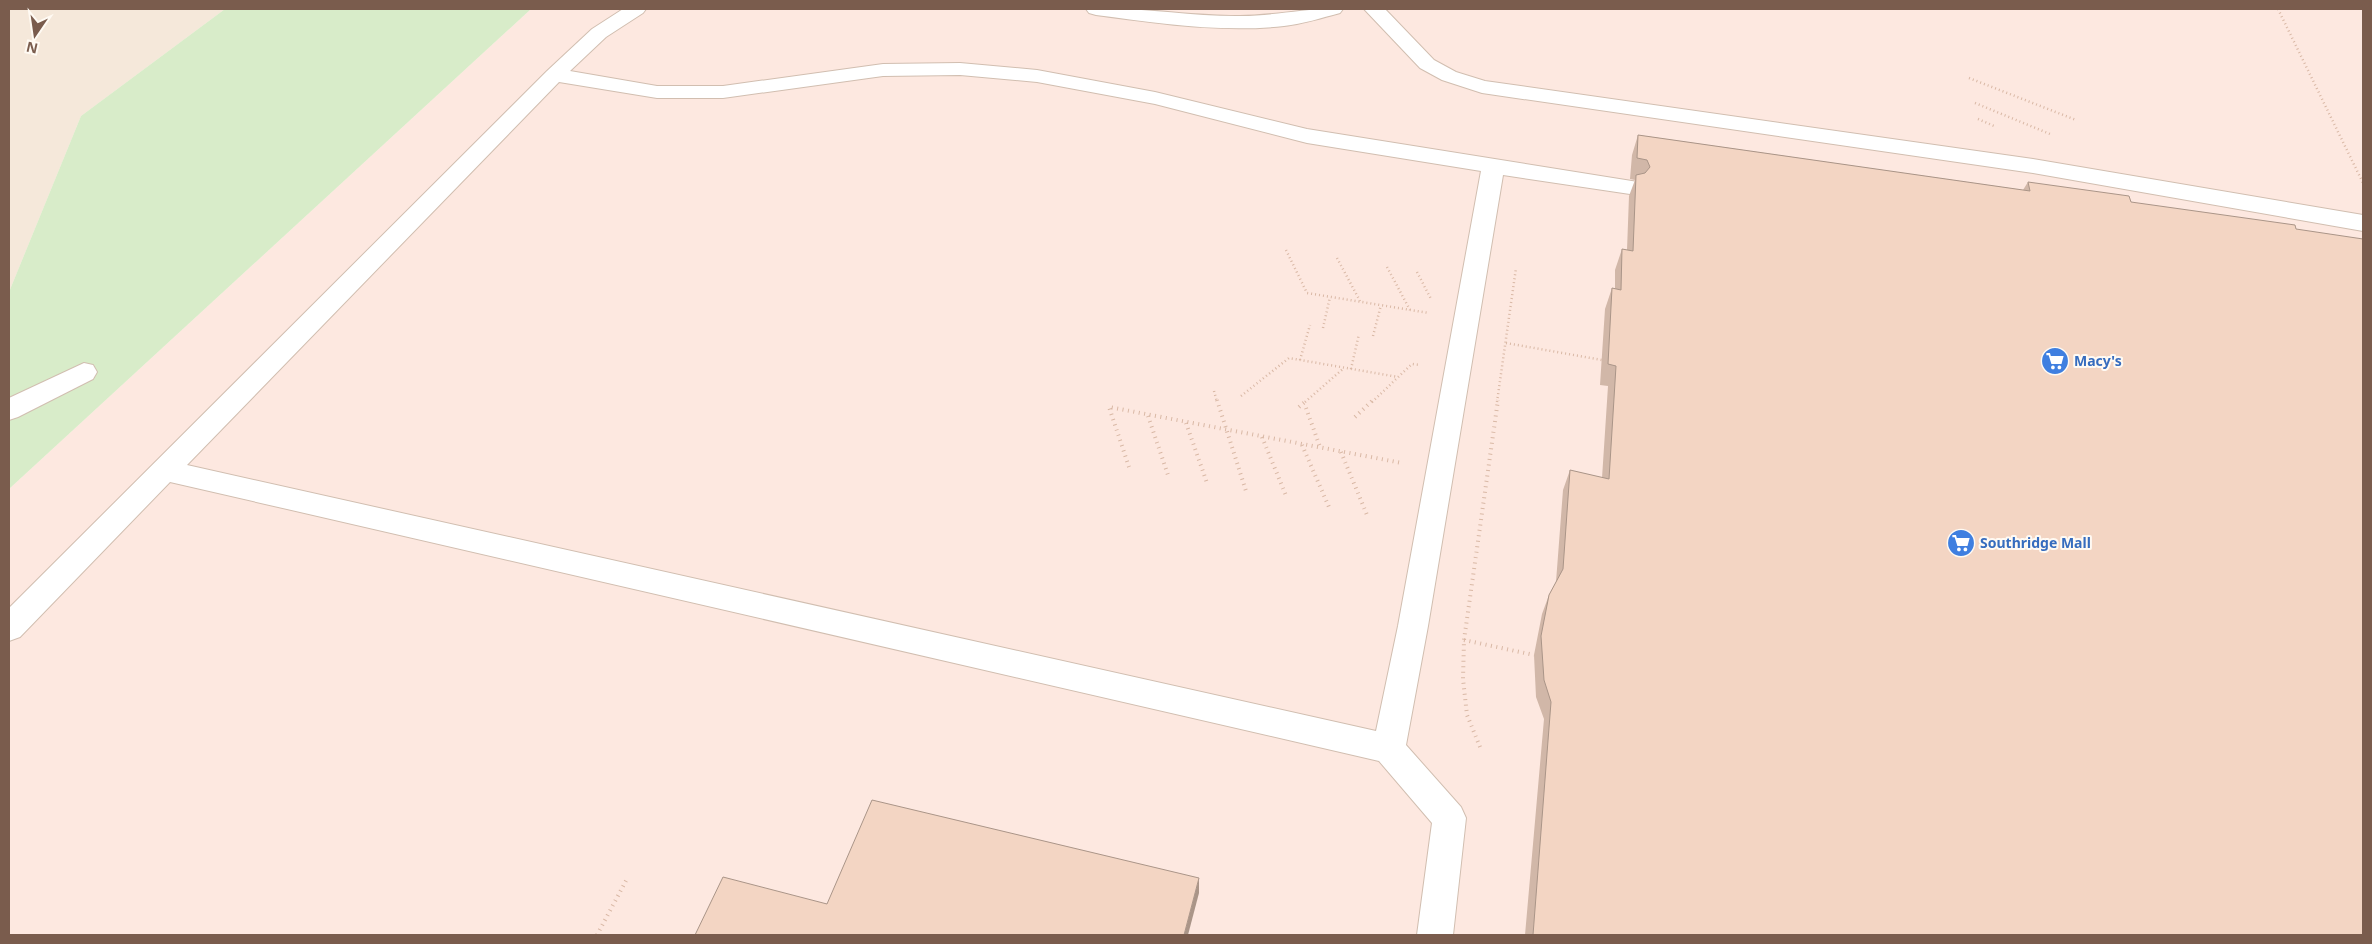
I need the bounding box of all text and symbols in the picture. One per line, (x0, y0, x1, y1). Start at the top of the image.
north arrow (10, 10, 60, 60)
text: N (24, 38, 40, 59)
supermarket icon: Macy's (2040, 346, 2070, 376)
place label: Macy's (2074, 351, 2122, 370)
supermarket icon: Southridge Mall (1946, 528, 1976, 558)
place label: Southridge Mall (1980, 533, 2091, 552)

